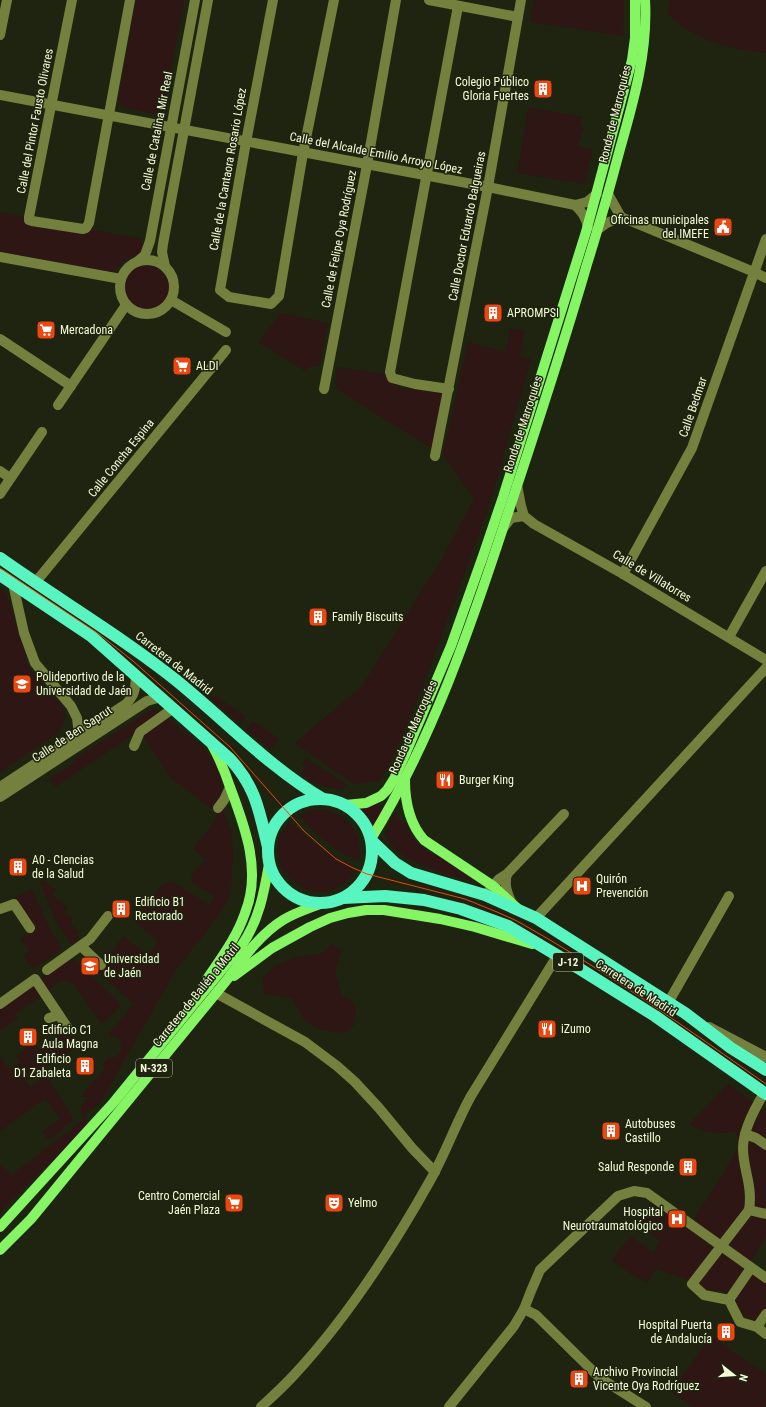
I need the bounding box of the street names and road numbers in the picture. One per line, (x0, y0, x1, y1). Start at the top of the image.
street label: Calle del Pintor Fausto Olivares (14, 47, 56, 195)
street label: Ronda de Marroquíes (596, 63, 634, 165)
street label: Calle de Catalina Mir Real (139, 70, 175, 192)
street label: Calle de la Cantaora Rosario López (207, 87, 249, 251)
street label: Calle del Alcalde Emilio Arroyo López (288, 129, 464, 177)
street label: Calle Doctor Eduardo Balgueiras (446, 150, 488, 302)
street label: Calle de Felipe Oya Rodríguez (319, 169, 359, 309)
street label: Ronda de Marroquíes (501, 374, 545, 474)
street label: Calle Bedmar (676, 375, 710, 439)
street label: Calle Concha Espina (85, 416, 157, 500)
street label: Calle de Villatorres (610, 547, 694, 605)
street label: Carretera de Madrid (133, 629, 215, 697)
street label: Ronda de Marroquíes (386, 678, 440, 776)
street label: Calle de Ben Saprut (29, 703, 115, 765)
street label: Carretera de Bailén a Motril (150, 940, 242, 1050)
road number: J-12 (553, 953, 583, 971)
street label: Carretera de Madrid (593, 957, 679, 1019)
road number: N-323 (136, 1059, 172, 1077)

